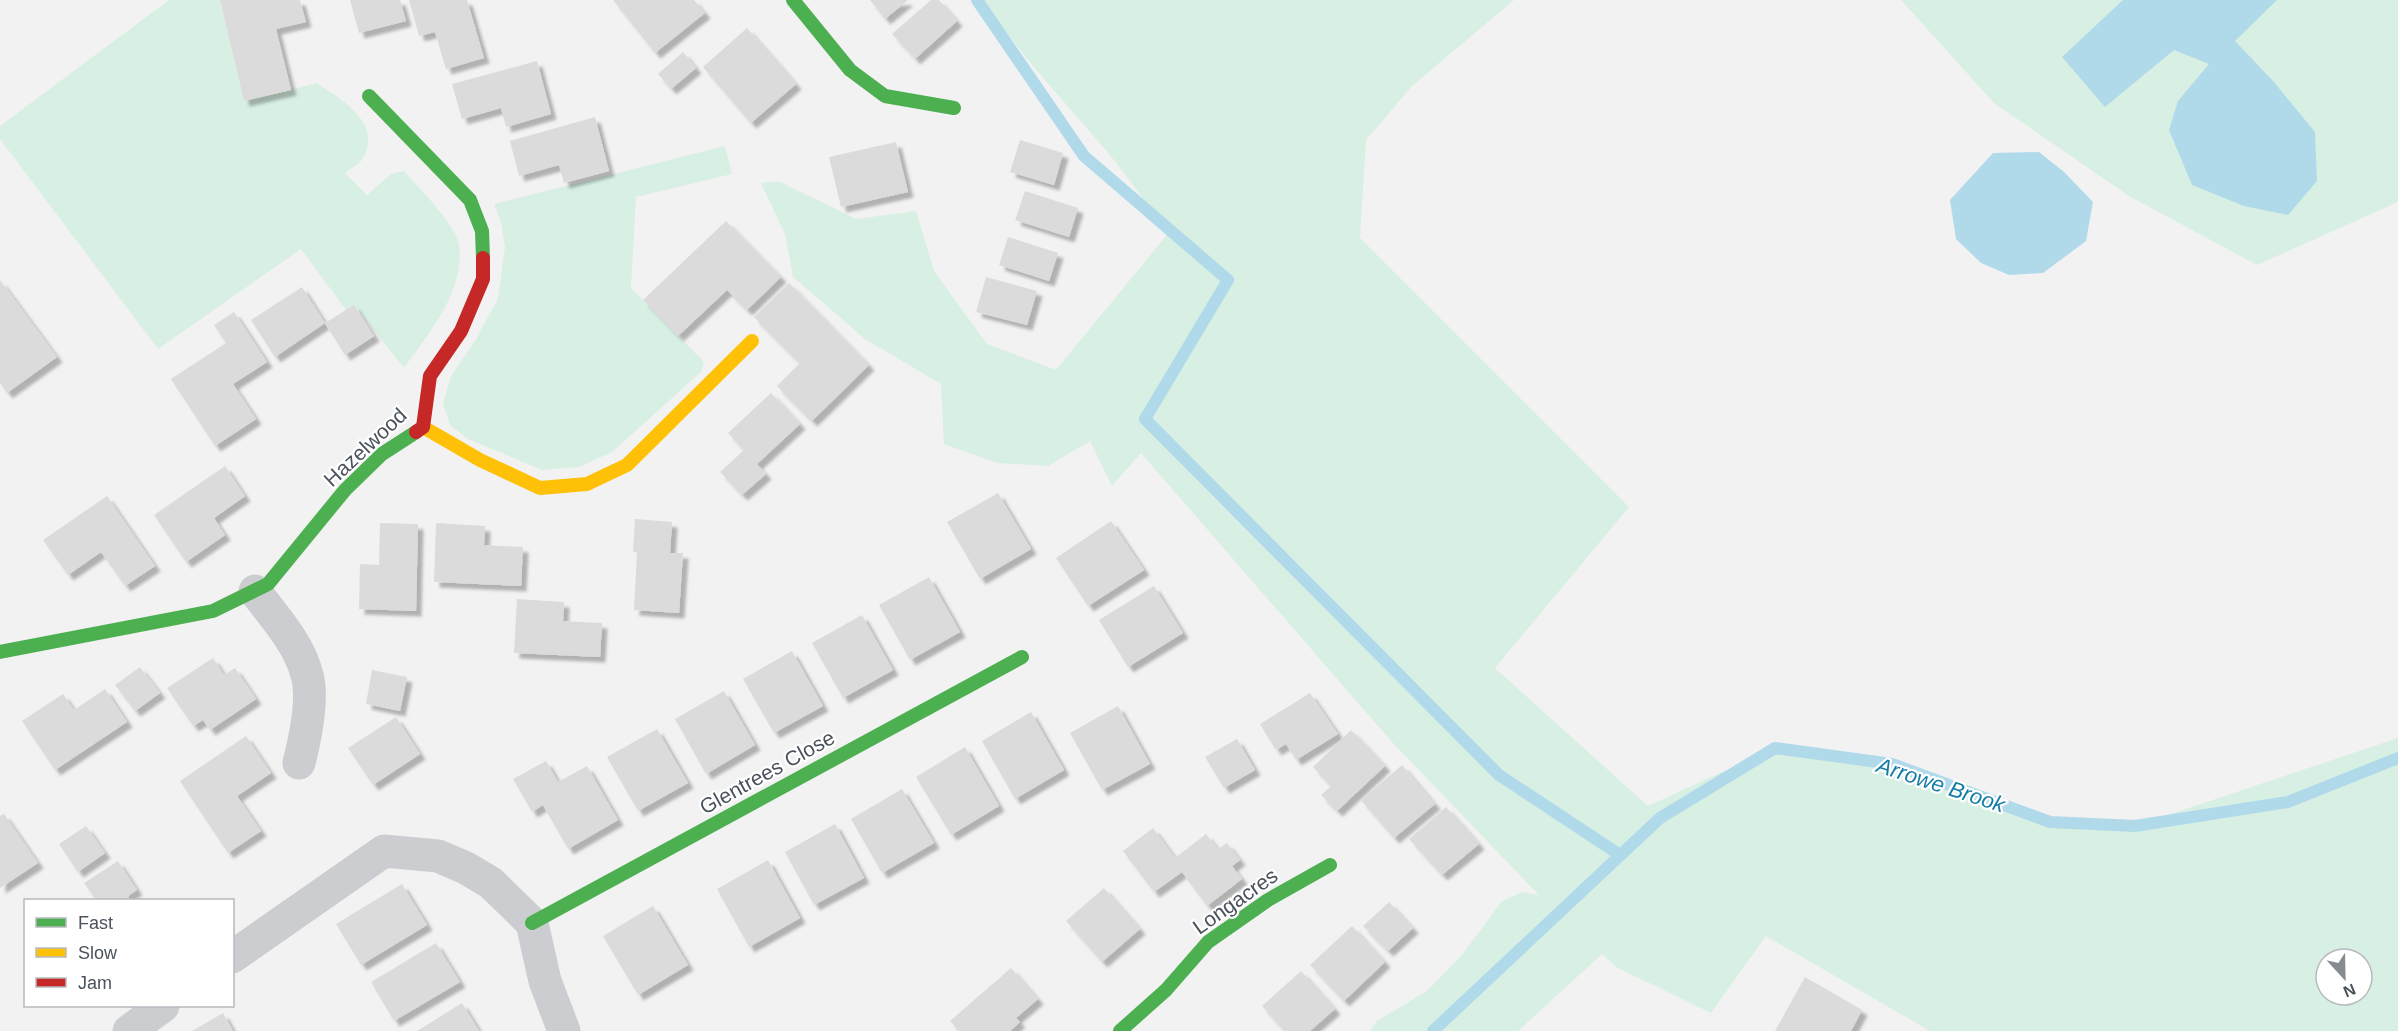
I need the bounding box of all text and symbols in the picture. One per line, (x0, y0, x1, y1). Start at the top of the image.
street label: Hazelwood (319, 403, 411, 491)
street label: Glentrees Close (696, 725, 838, 819)
water label: Arrowe Brook (1872, 752, 2009, 818)
street label: Longacres (1188, 863, 1282, 939)
legend (24, 899, 234, 1007)
text: Fast (78, 913, 113, 933)
text: Slow (78, 943, 118, 963)
north arrow (2314, 947, 2374, 1007)
text: Jam (78, 973, 112, 993)
text: N (2341, 980, 2358, 1000)

